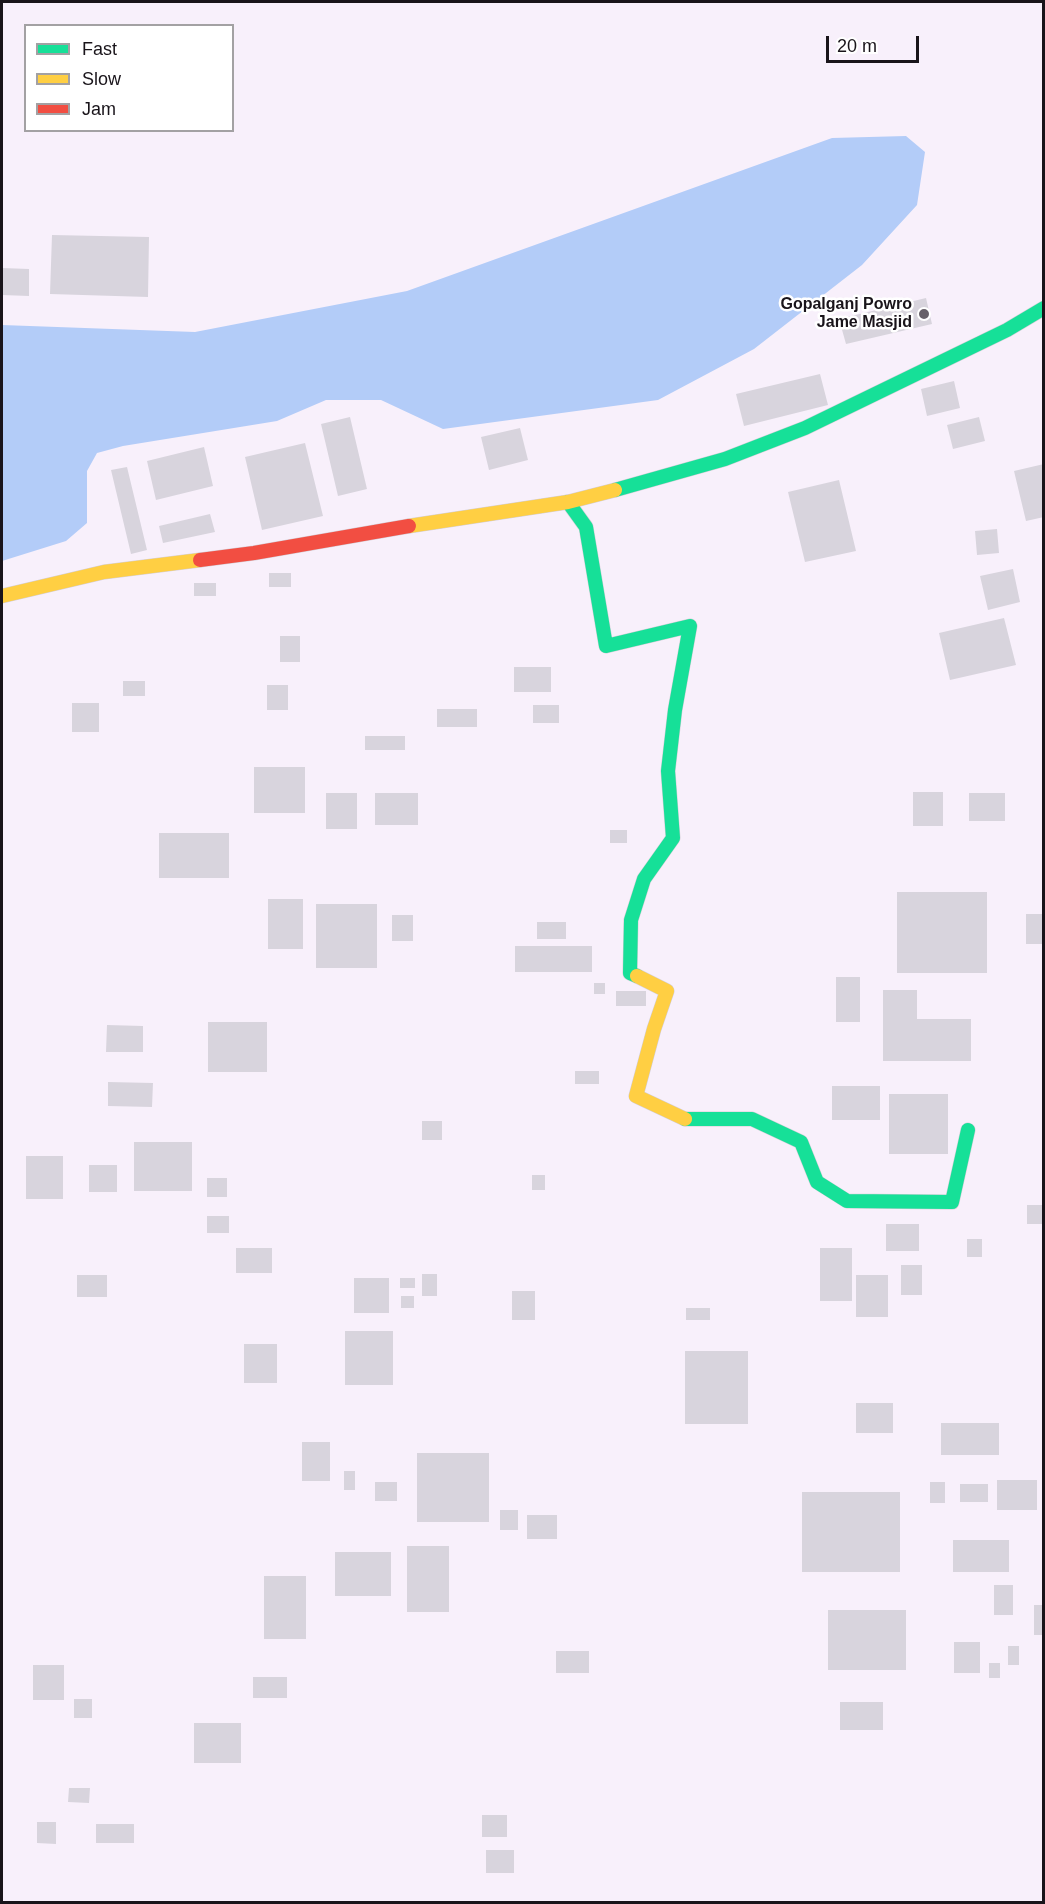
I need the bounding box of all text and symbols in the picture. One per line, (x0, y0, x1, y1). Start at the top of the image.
legend (24, 24, 234, 132)
scale bar (829, 24, 922, 62)
text: 20 m (837, 36, 877, 56)
text: Fast (82, 39, 117, 59)
text: Slow (82, 69, 121, 89)
text: Jam (82, 99, 116, 119)
place label: Gopalganj Powro Jame Masjid (780, 295, 912, 333)
marker: Gopalganj Powro Jame Masjid (917, 307, 931, 321)

